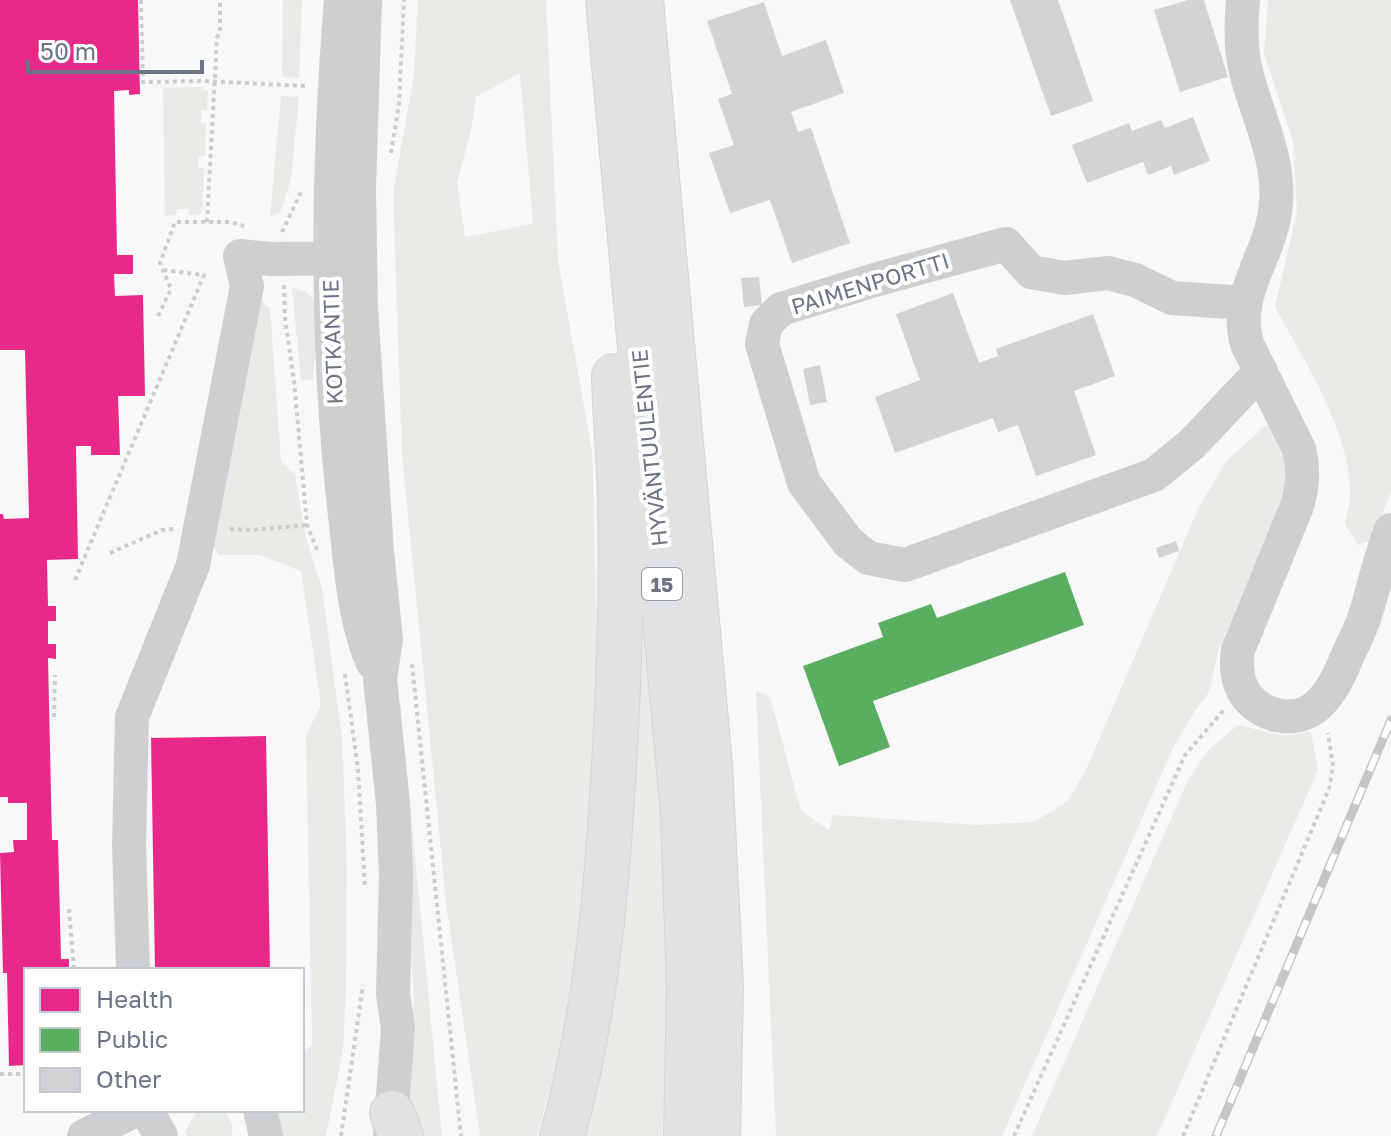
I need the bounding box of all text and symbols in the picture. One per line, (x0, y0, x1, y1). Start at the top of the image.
scale bar (28, 24, 202, 74)
text: 50 m (40, 36, 96, 65)
street label: PAIMENPORTTI (788, 246, 952, 320)
street label: KOTKANTIE (316, 279, 348, 405)
street label: HYVÄNTUULENTIE (625, 348, 673, 548)
road number: 15 (642, 568, 682, 600)
legend (24, 968, 304, 1112)
text: Health (96, 984, 173, 1013)
text: Public (96, 1024, 168, 1053)
text: Other (96, 1064, 161, 1093)

